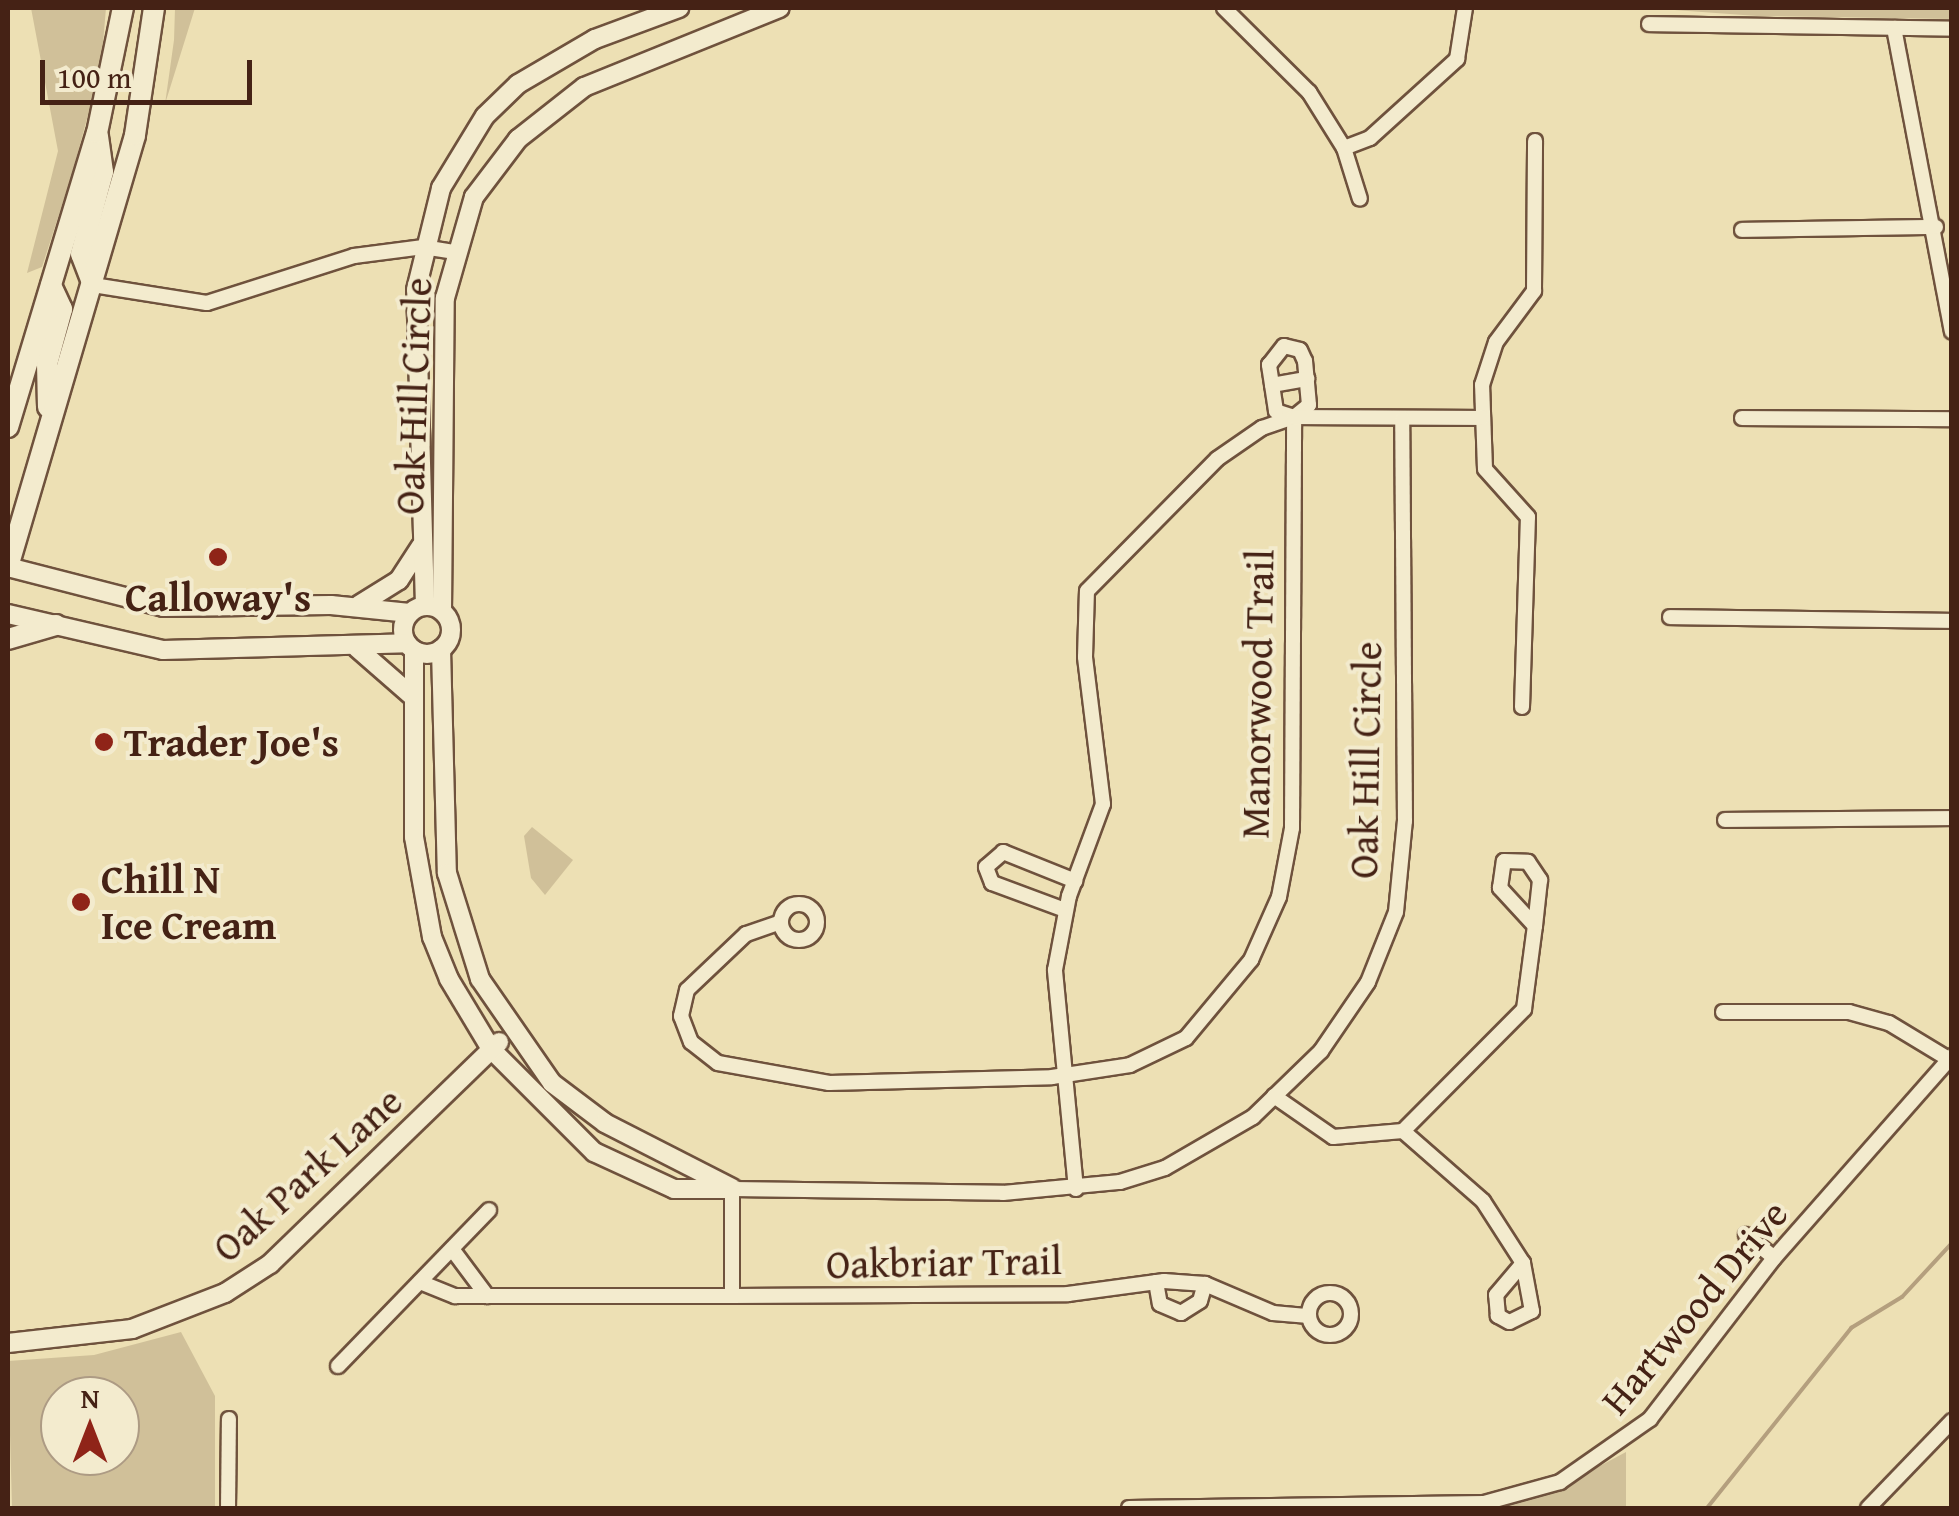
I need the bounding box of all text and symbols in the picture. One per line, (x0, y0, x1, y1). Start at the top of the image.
scale bar (45, 40, 258, 102)
text: 100 m (57, 55, 131, 99)
street label: Oak Hill Circle (385, 277, 441, 515)
marker: Calloway's (207, 546, 229, 568)
street label: Manorwood Trail (1230, 549, 1284, 839)
place label: Calloway's (125, 573, 311, 621)
street label: Oak Hill Circle (1339, 641, 1391, 879)
place label: Trader Joe's (124, 718, 339, 766)
marker: Trader Joe's (93, 731, 115, 753)
place label: Chill N Ice Cream (101, 855, 276, 949)
marker: Chill N Ice Cream (70, 891, 92, 913)
street label: Oak Park Lane (203, 1077, 411, 1271)
street label: Hartwood Drive (1591, 1190, 1797, 1424)
street label: Oakbriar Trail (826, 1236, 1062, 1288)
north arrow (40, 1376, 140, 1476)
text: N (81, 1377, 99, 1418)

